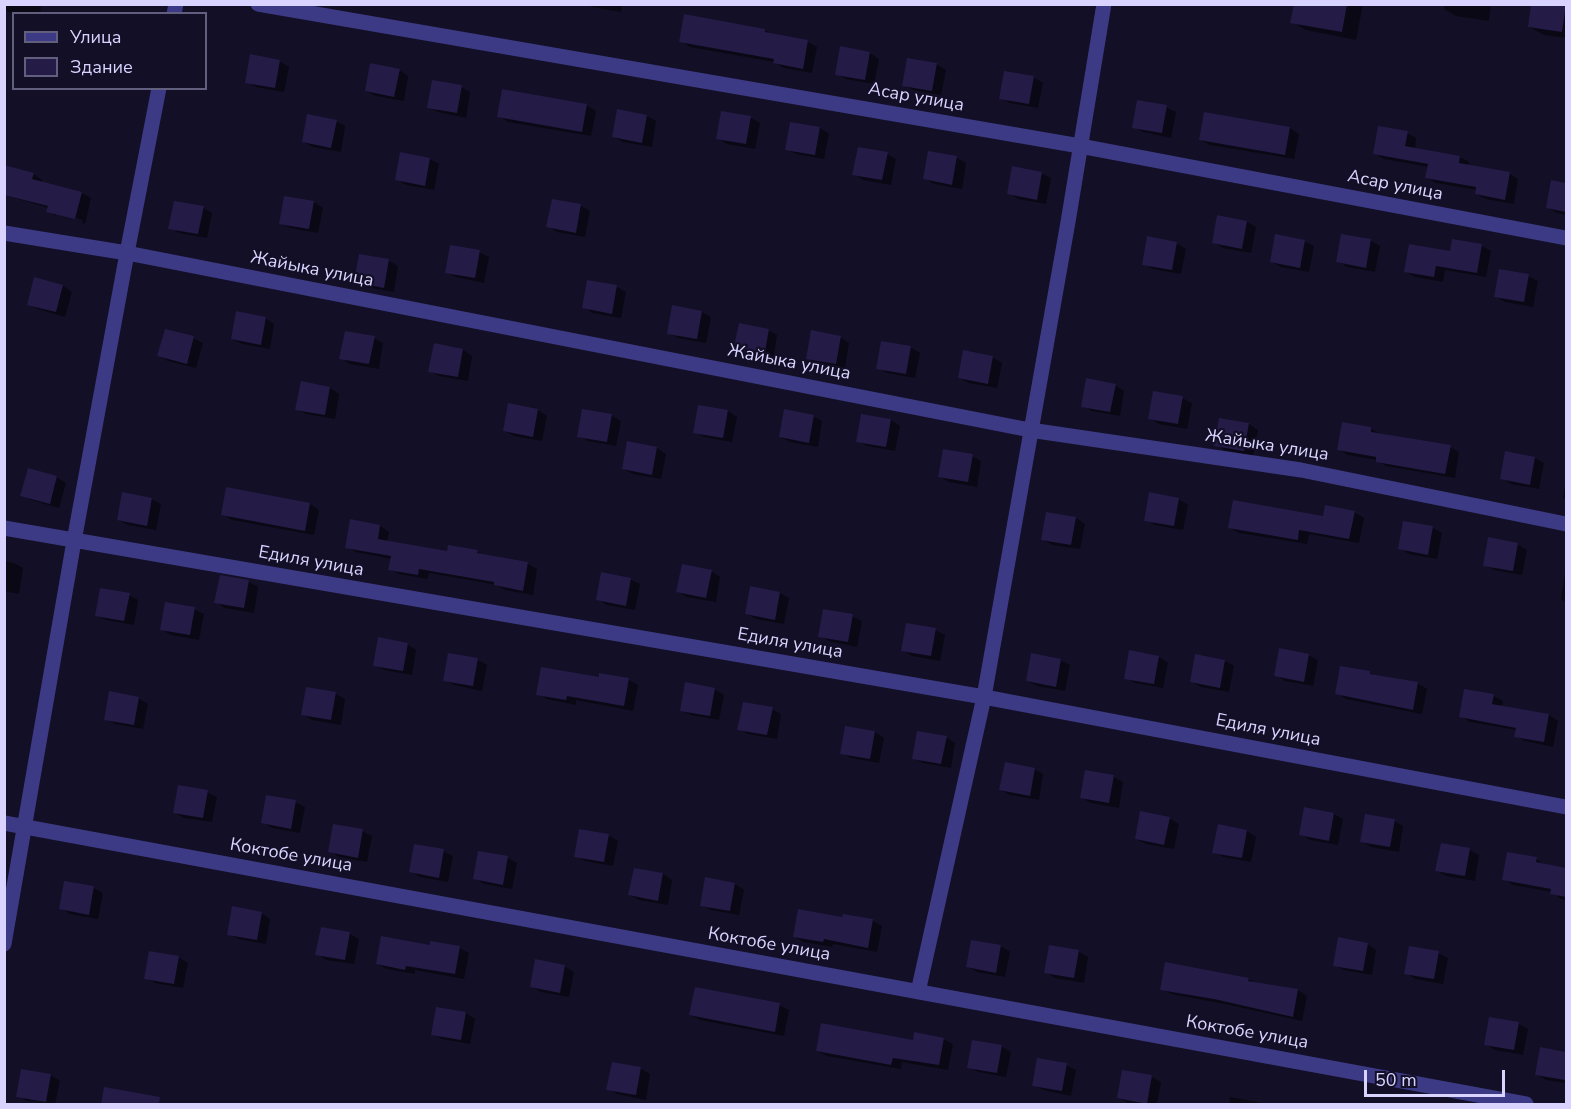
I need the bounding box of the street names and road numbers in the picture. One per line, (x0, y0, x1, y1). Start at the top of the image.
street label: Асар улица (866, 79, 966, 117)
street label: Асар улица (1345, 166, 1445, 206)
street label: Жайыка улица (249, 247, 375, 293)
street label: Жайыка улица (726, 340, 852, 386)
street label: Жайыка улица (1204, 426, 1330, 466)
street label: Едиля улица (257, 542, 365, 582)
street label: Едиля улица (736, 624, 844, 664)
street label: Едиля улица (1214, 710, 1322, 752)
street label: Коктобе улица (228, 835, 354, 877)
street label: Коктобе улица (706, 924, 832, 966)
street label: Коктобе улица (1184, 1012, 1310, 1054)

